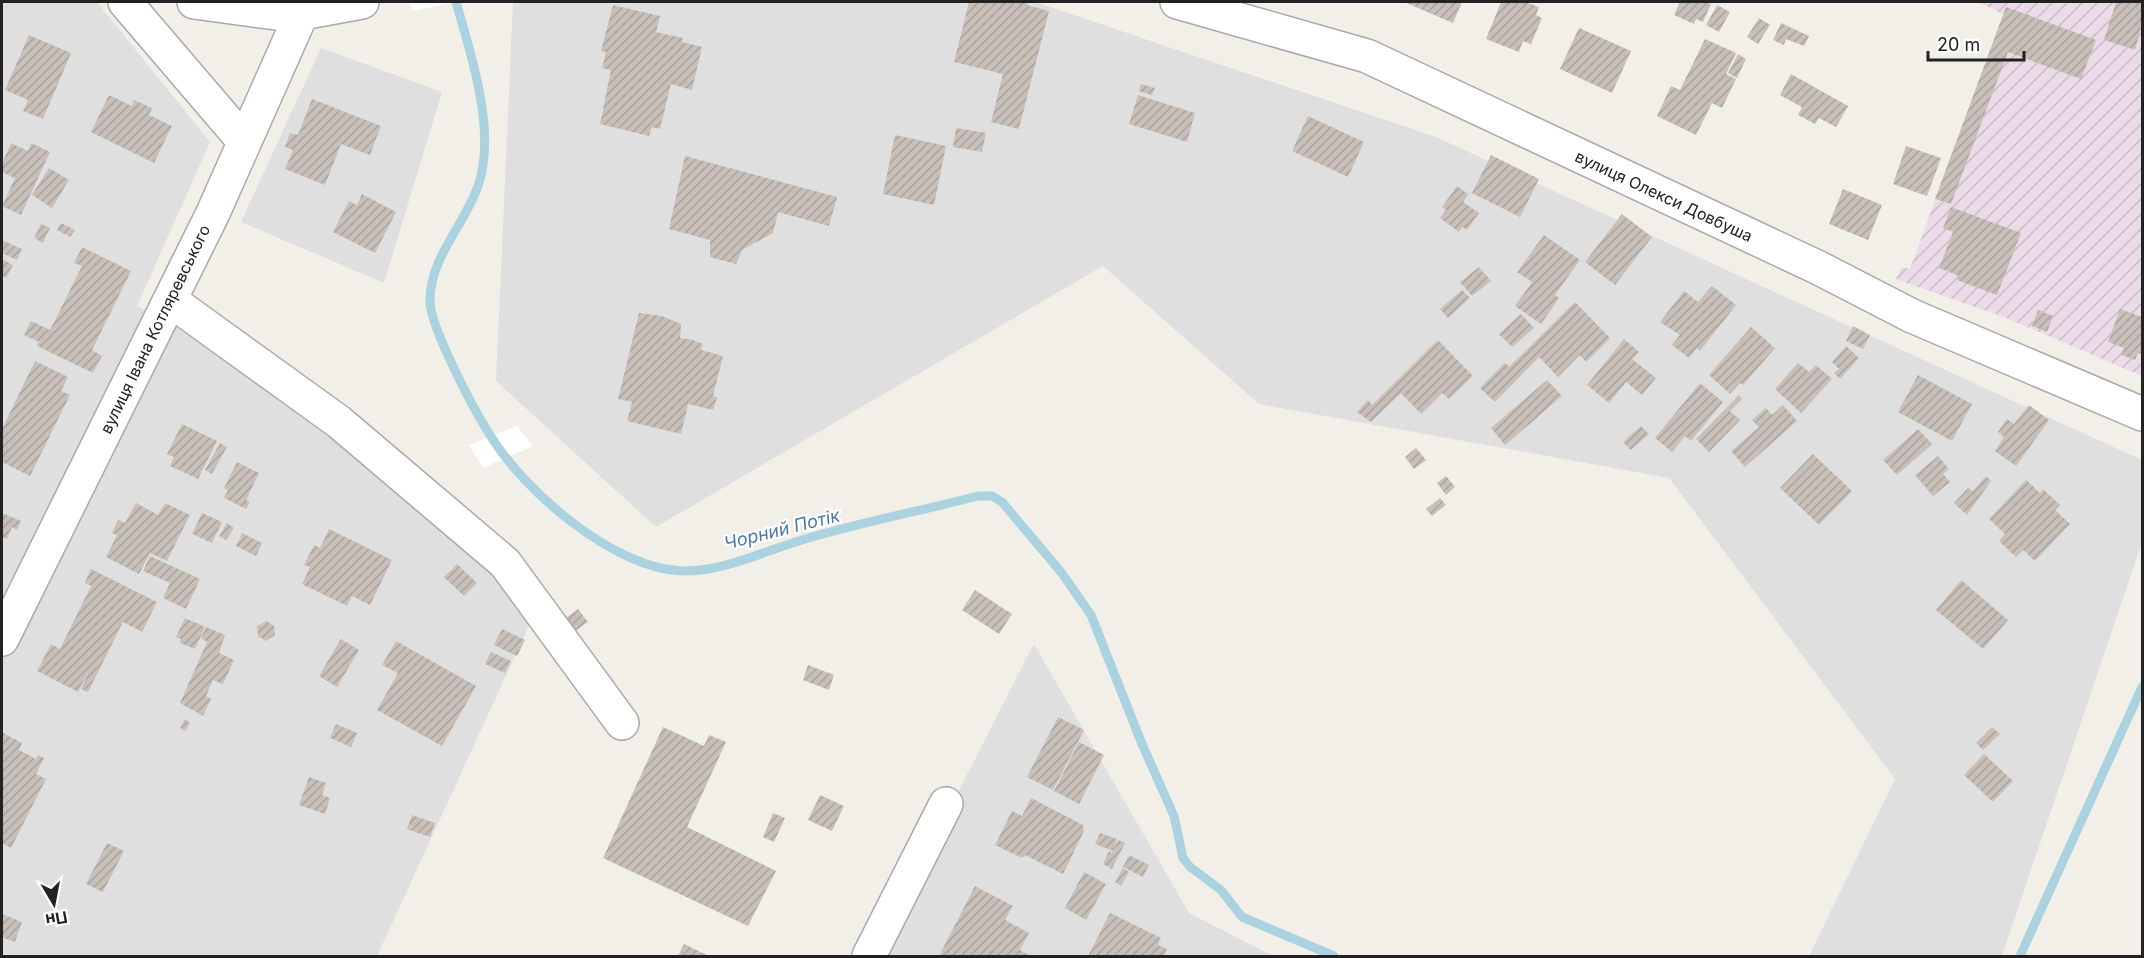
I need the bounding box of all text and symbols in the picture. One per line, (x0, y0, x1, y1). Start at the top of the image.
scale bar (1928, 24, 2024, 62)
text: 20 m (1937, 34, 1980, 55)
street label: вулиця Олекси Довбуша (1572, 146, 1756, 246)
street label: вулиця Івана Котляревського (96, 221, 214, 437)
water label: Чорний Потік (722, 504, 843, 554)
north arrow (24, 874, 84, 934)
text: Пн (44, 907, 69, 931)

